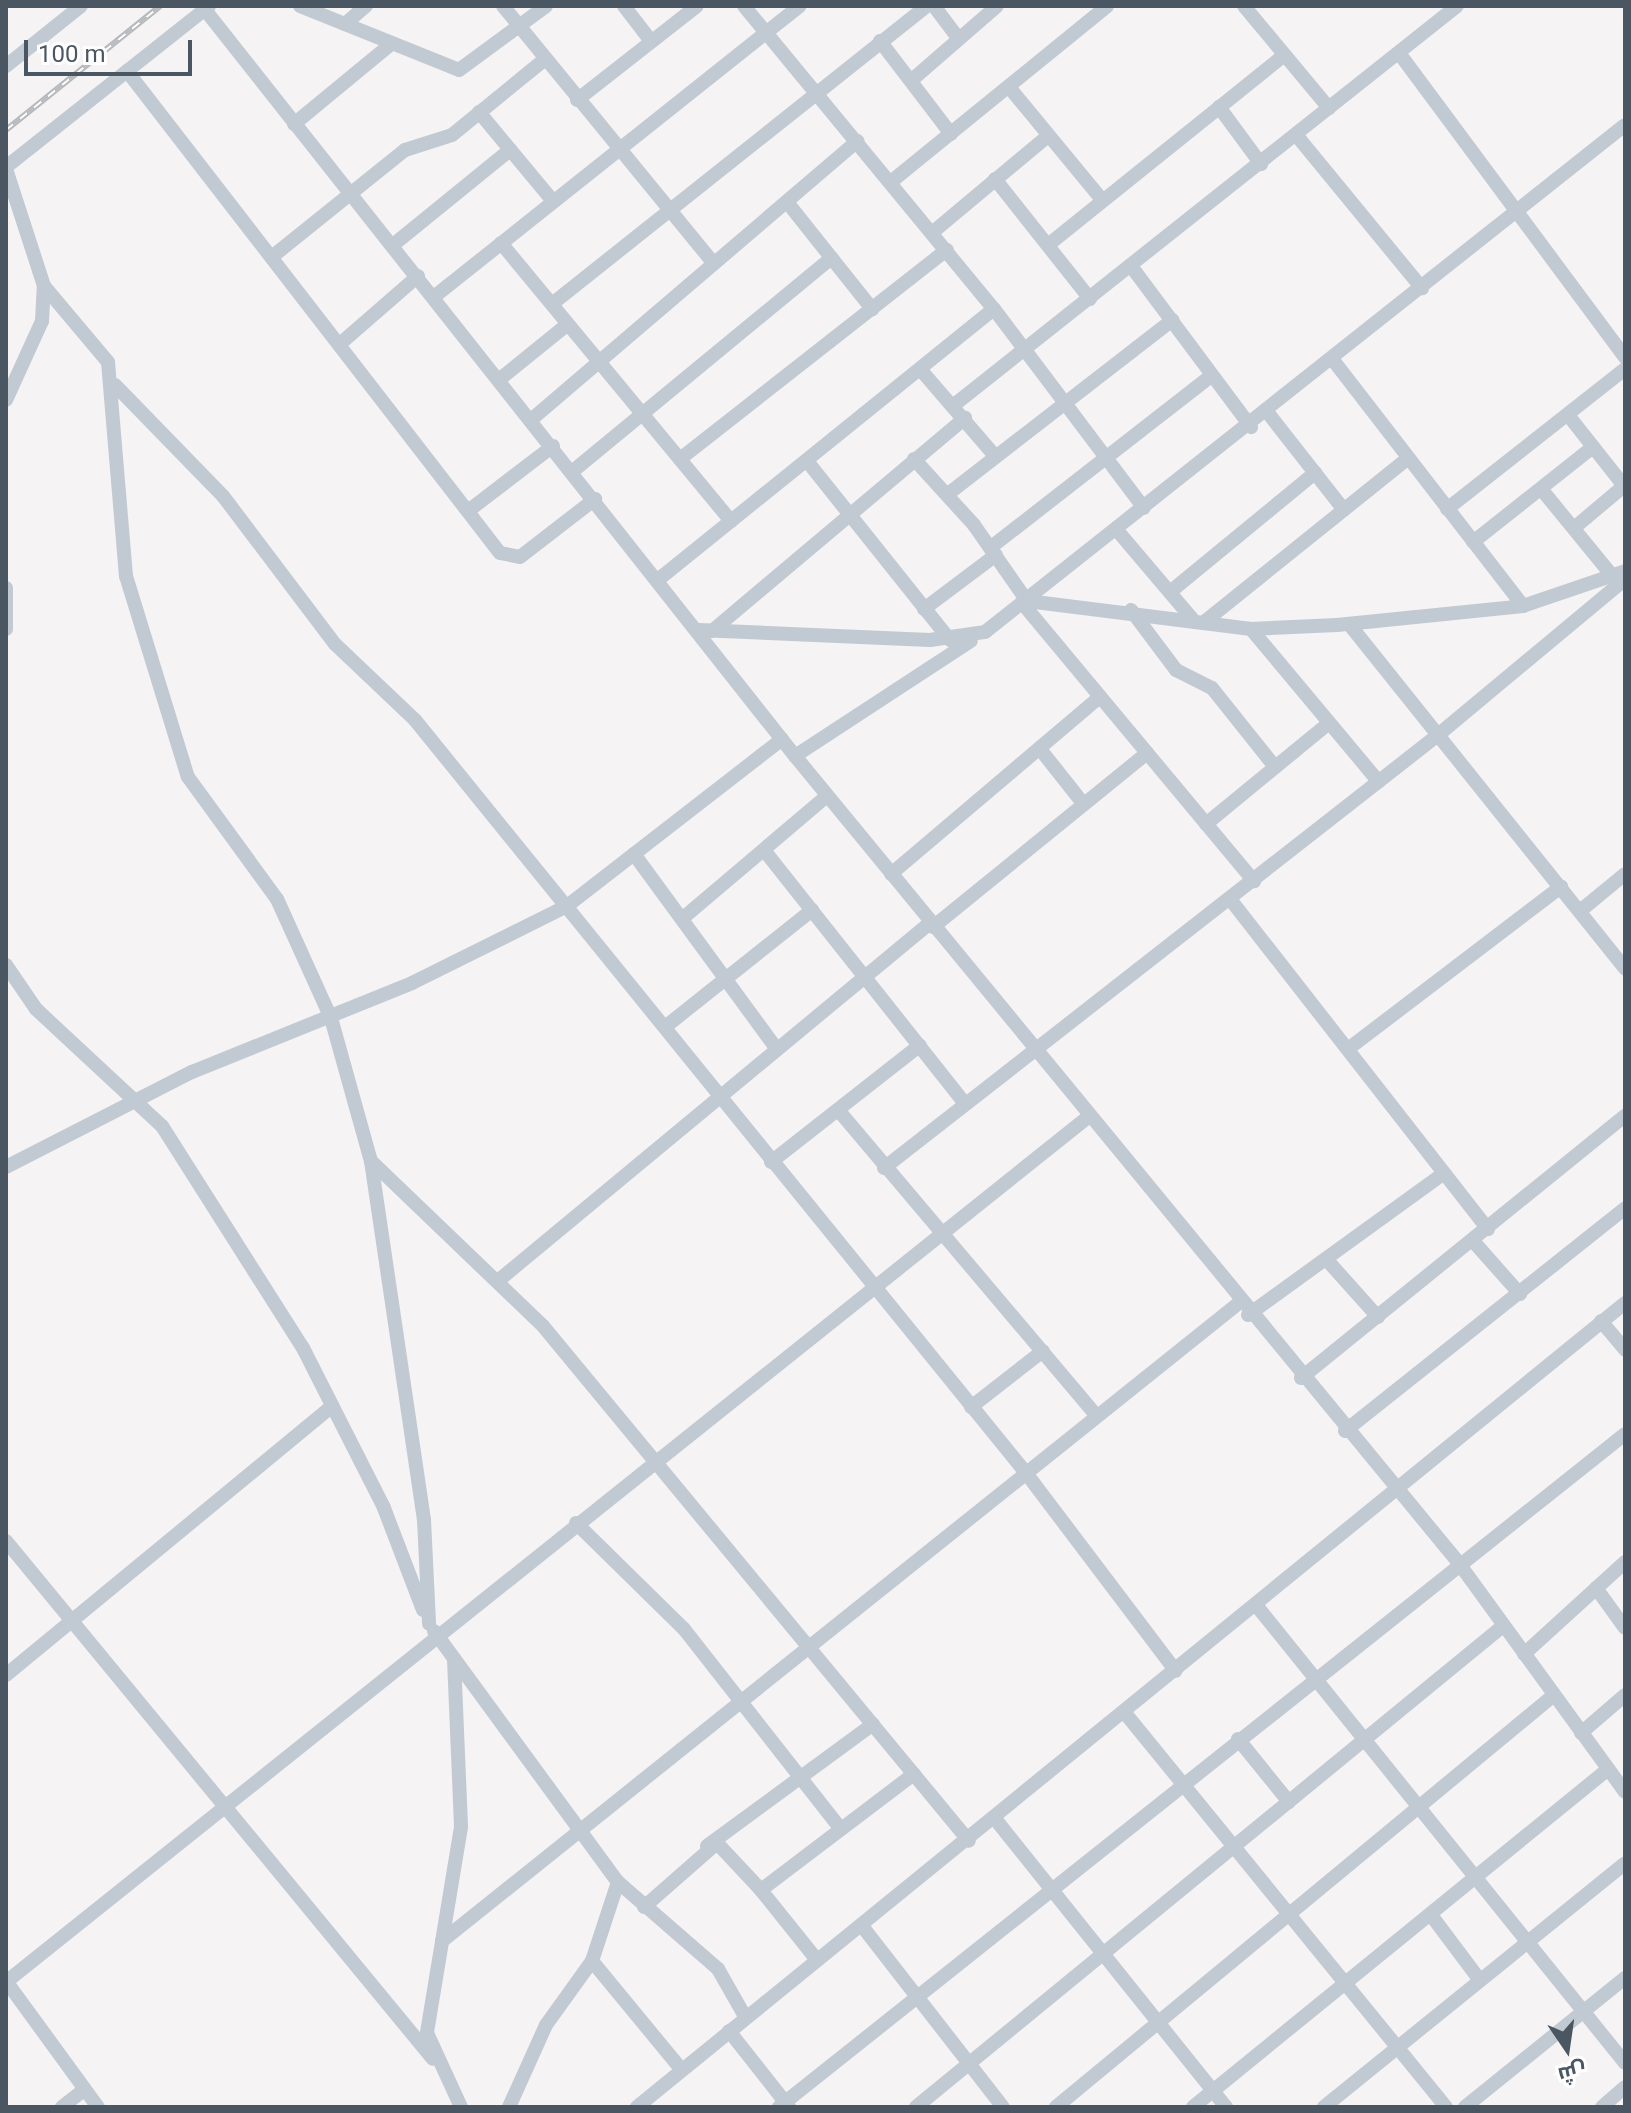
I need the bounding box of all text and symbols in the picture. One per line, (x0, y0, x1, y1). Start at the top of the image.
scale bar (28, 24, 196, 74)
text: 100 m (38, 40, 105, 68)
north arrow (1527, 2009, 1607, 2089)
text: ش (1556, 2058, 1589, 2088)

